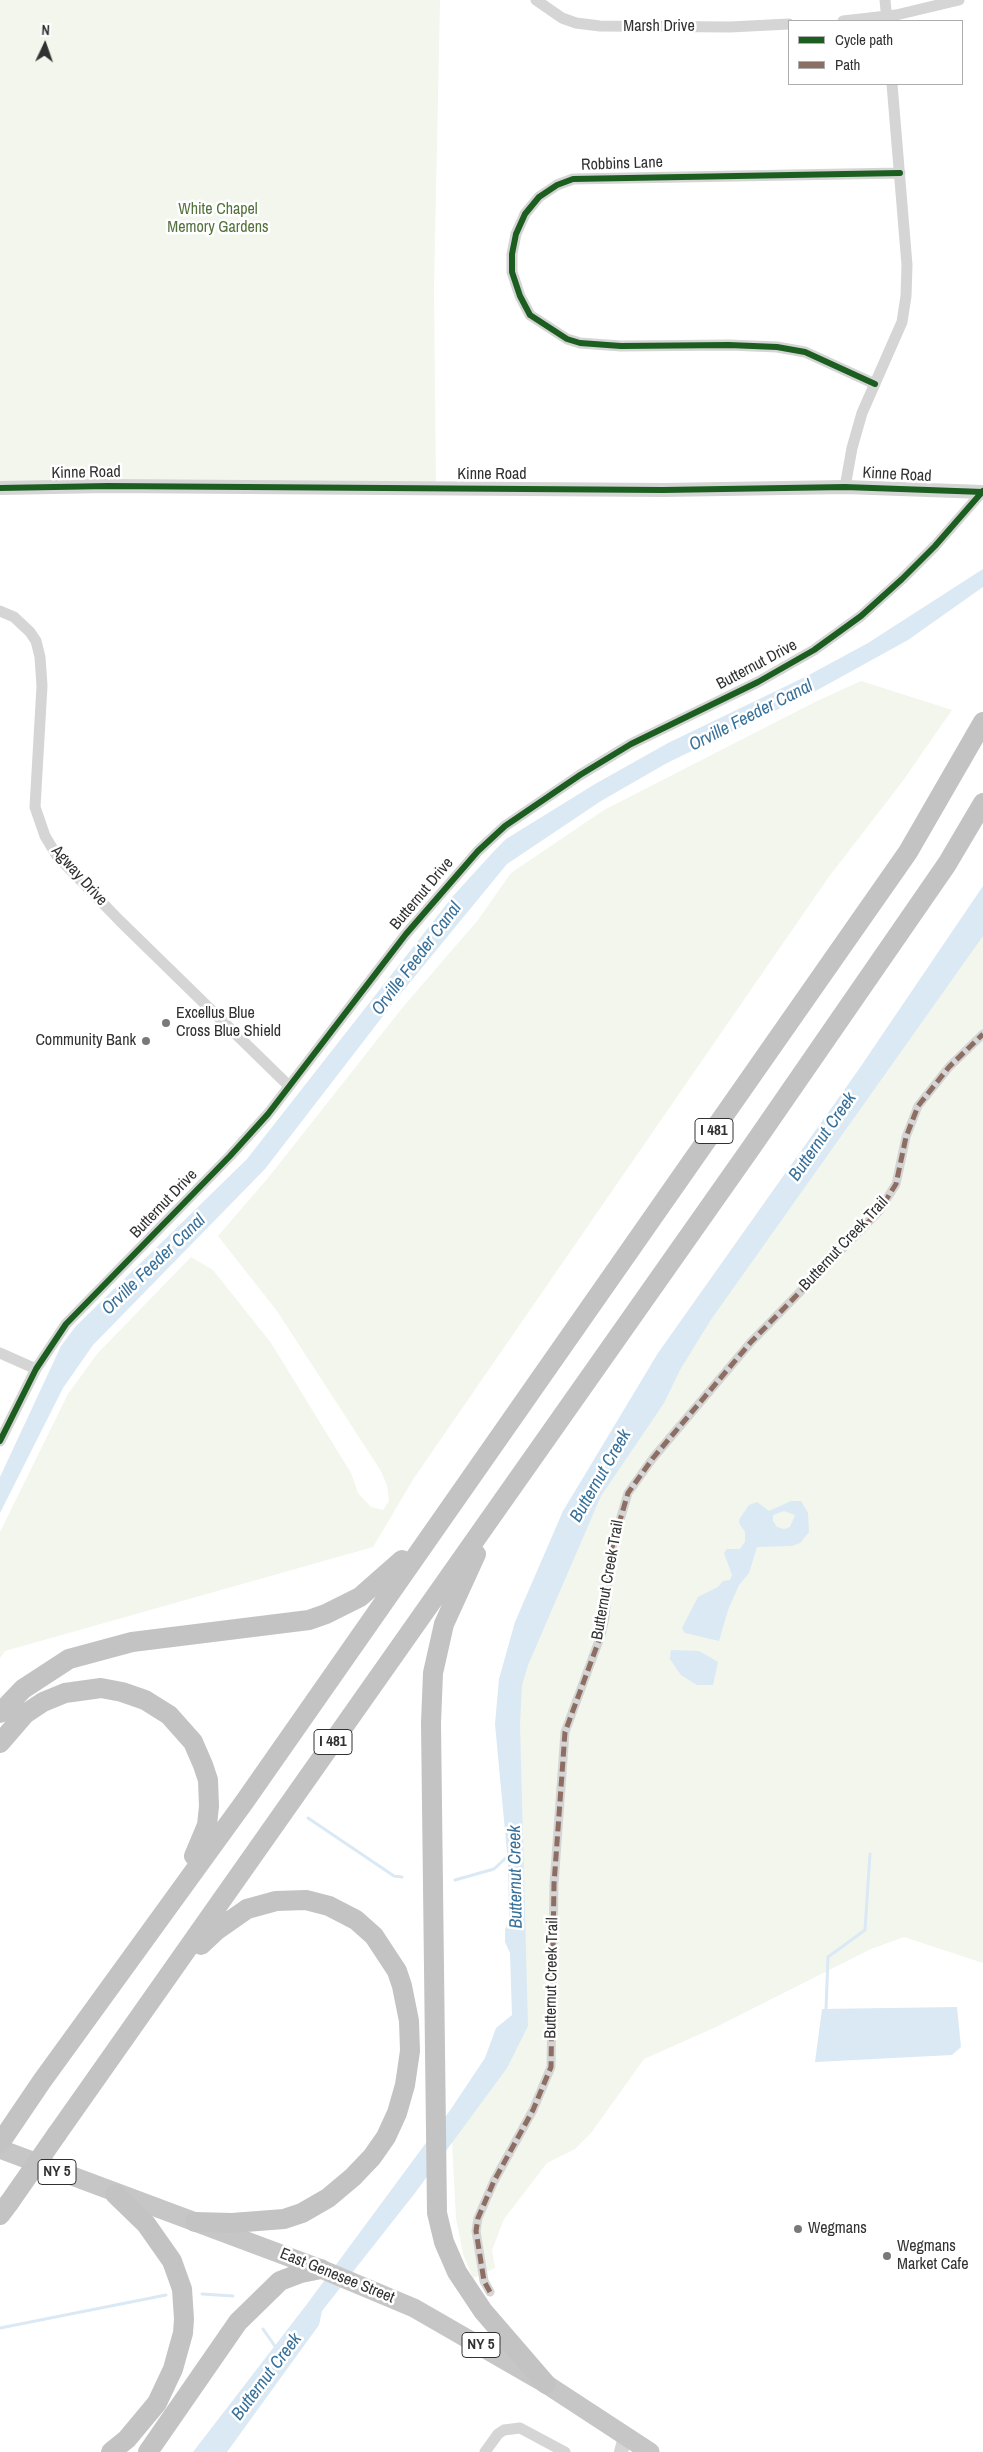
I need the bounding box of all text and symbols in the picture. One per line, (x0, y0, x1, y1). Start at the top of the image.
street label: Marsh Drive (623, 17, 695, 37)
north arrow (20, 20, 70, 70)
legend (788, 20, 963, 85)
text: N (41, 21, 50, 39)
text: Cycle path (835, 29, 893, 50)
text: Path (835, 54, 860, 75)
street label: Robbins Lane (581, 153, 663, 175)
park label: White Chapel Memory Gardens (167, 200, 269, 238)
street label: Kinne Road (51, 463, 121, 483)
street label: Kinne Road (862, 464, 932, 486)
street label: Kinne Road (457, 465, 527, 485)
street label: Butternut Drive (714, 636, 800, 694)
water label: Orville Feeder Canal (686, 676, 816, 756)
street label: Agway Drive (47, 842, 111, 910)
street label: Butternut Drive (386, 854, 458, 934)
water label: Orville Feeder Canal (368, 898, 466, 1020)
place label: Excellus Blue Cross Blue Shield (176, 1004, 281, 1042)
marker: Excellus Blue Cross Blue Shield (160, 1017, 172, 1029)
place label: Community Bank (35, 1031, 136, 1051)
marker: Community Bank (140, 1035, 152, 1047)
water label: Butternut Creek (785, 1088, 861, 1186)
road number: I 481 (695, 1118, 733, 1144)
street label: Butternut Drive (126, 1166, 202, 1242)
street label: Butternut Creek Trail (796, 1193, 892, 1295)
water label: Orville Feeder Canal (98, 1210, 210, 1320)
water label: Butternut Creek (566, 1426, 636, 1526)
street label: Butternut Creek Trail (588, 1519, 628, 1641)
road number: I 481 (314, 1730, 352, 1754)
water label: Butternut Creek (504, 1825, 528, 1929)
street label: Butternut Creek Trail (541, 1917, 563, 2039)
road number: NY 5 (38, 2160, 76, 2184)
place label: Wegmans (808, 2219, 867, 2239)
marker: Wegmans (792, 2223, 804, 2235)
place label: Wegmans Market Cafe (897, 2237, 968, 2275)
street label: East Genesee Street (277, 2244, 397, 2308)
marker: Wegmans Market Cafe (881, 2250, 893, 2262)
water label: Butternut Creek (227, 2329, 307, 2425)
road number: NY 5 (462, 2332, 500, 2358)

